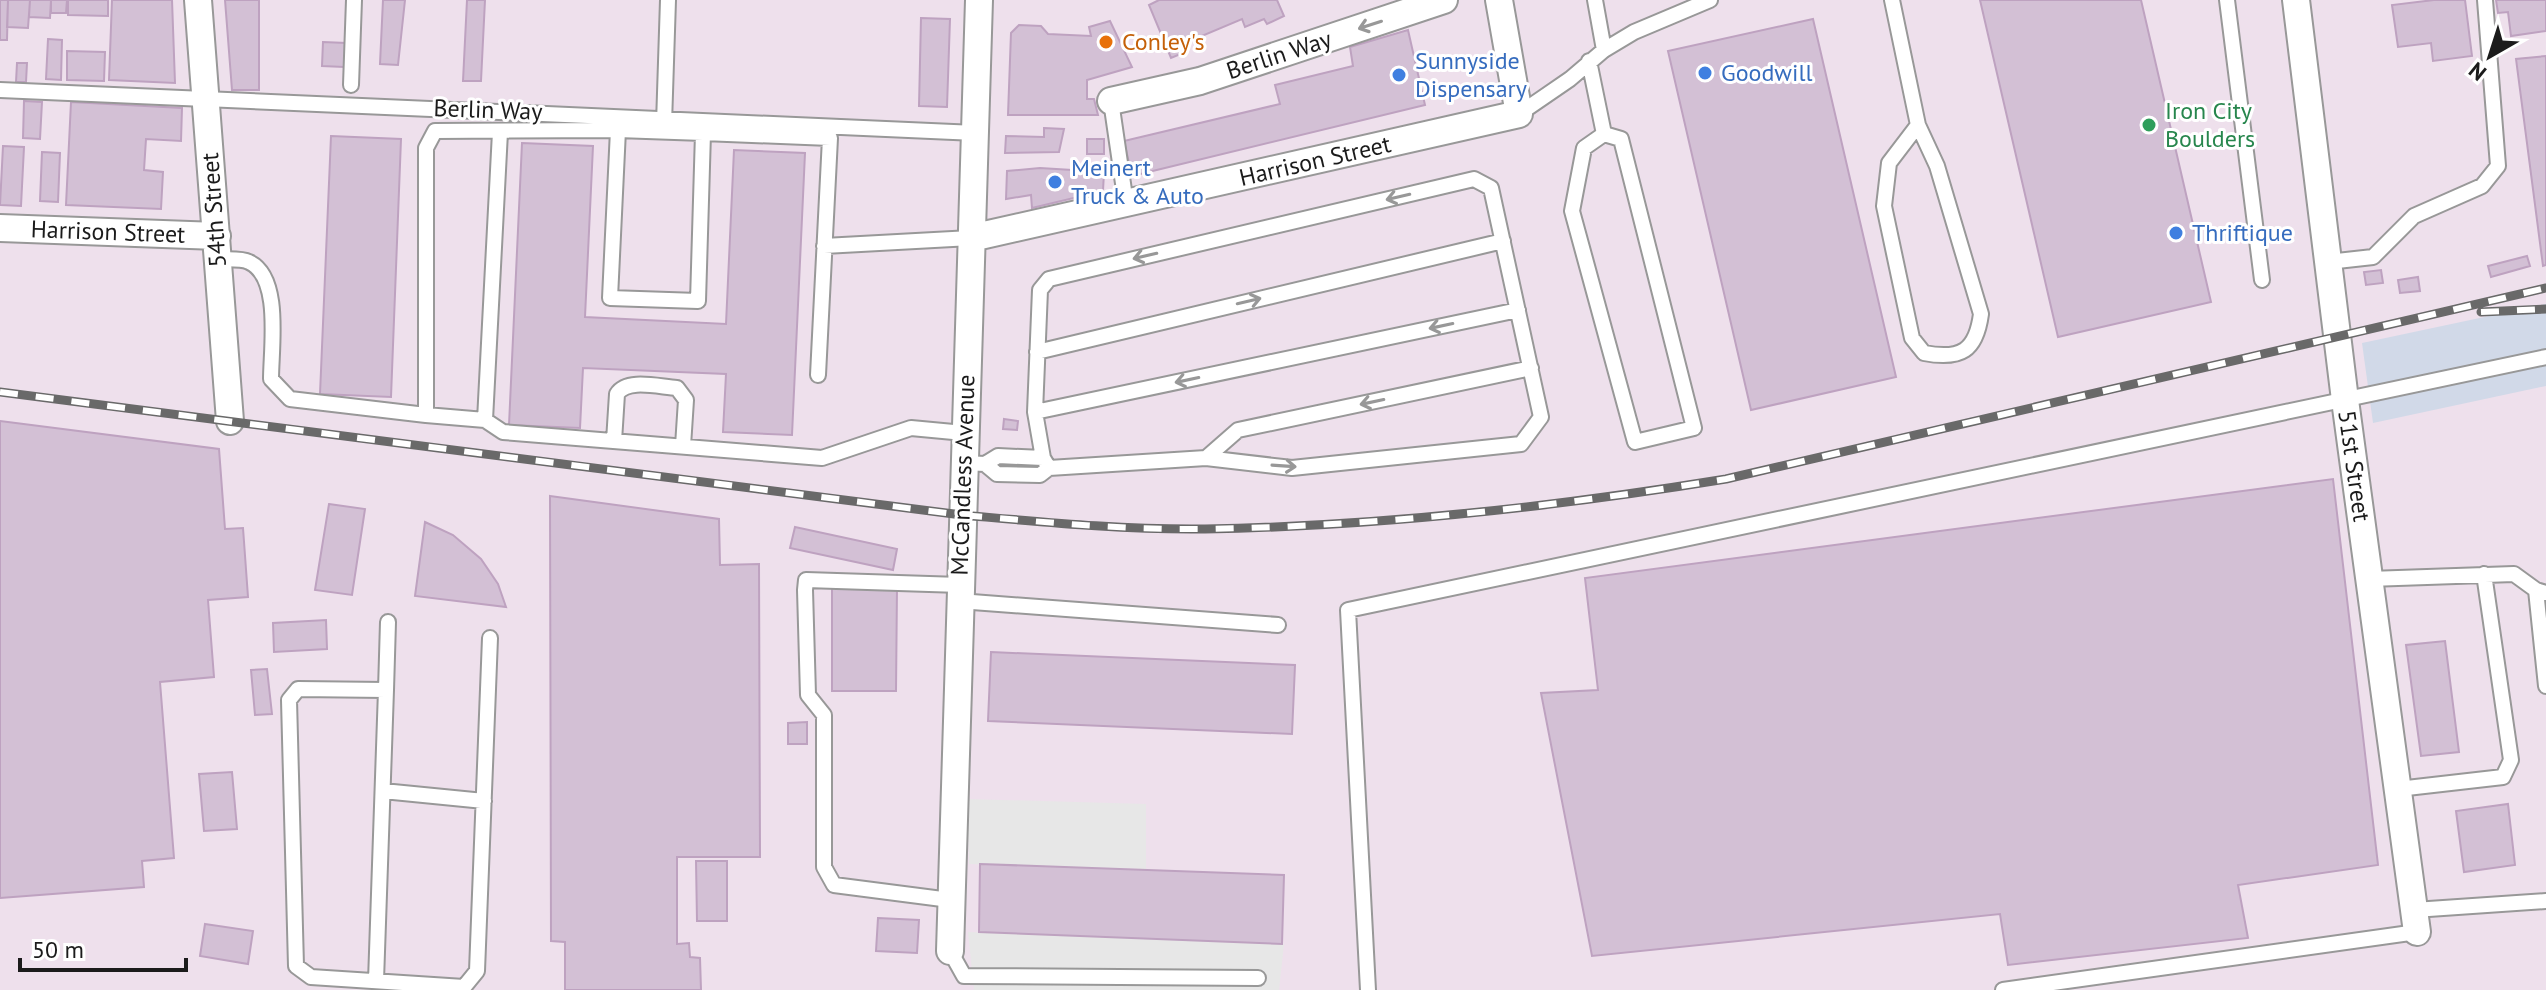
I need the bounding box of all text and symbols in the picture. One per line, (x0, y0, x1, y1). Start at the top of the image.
north arrow (2450, 16, 2530, 96)
one-way arrow (1358, 18, 1383, 33)
street label: Berlin Way (1222, 23, 1335, 86)
place label: Conley's (1122, 26, 1205, 57)
marker: Conley's (1097, 33, 1115, 51)
place label: Sunnyside Dispensary (1415, 45, 1527, 104)
text: N (2463, 56, 2492, 87)
place label: Goodwill (1721, 57, 1812, 88)
marker: Goodwill (1696, 64, 1714, 82)
marker: Sunnyside Dispensary (1390, 66, 1408, 84)
street label: Berlin Way (433, 92, 543, 127)
place label: Iron City Boulders (2165, 95, 2255, 154)
marker: Iron City Boulders (2140, 116, 2158, 134)
street label: Harrison Street (1236, 128, 1394, 193)
street label: 54th Street (194, 152, 233, 269)
place label: Meinert Truck & Auto (1071, 152, 1204, 211)
marker: Meinert Truck & Auto (1046, 173, 1064, 191)
one-way arrow (1386, 190, 1411, 205)
street label: Harrison Street (30, 213, 186, 250)
place label: Thriftique (2192, 217, 2293, 248)
marker: Thriftique (2167, 224, 2185, 242)
one-way arrow (1133, 250, 1158, 265)
one-way arrow (1236, 293, 1262, 308)
one-way arrow (1429, 319, 1455, 334)
one-way arrow (1175, 373, 1200, 388)
street label: McCandless Avenue (944, 374, 981, 576)
one-way arrow (1360, 395, 1385, 410)
street label: 51st Street (2331, 408, 2378, 524)
one-way arrow (1270, 459, 1297, 474)
scale bar (20, 922, 186, 972)
text: 50 m (32, 934, 84, 965)

